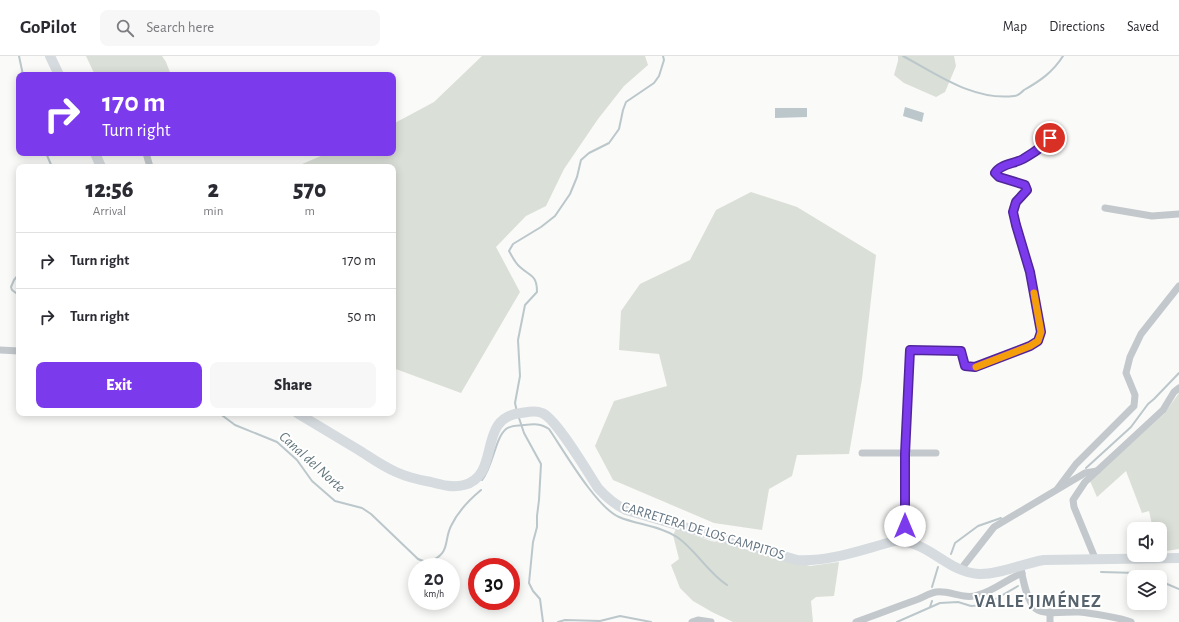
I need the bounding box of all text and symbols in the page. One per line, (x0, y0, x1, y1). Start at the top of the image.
search box (100, 10, 380, 46)
icon: search (114, 17, 136, 39)
text: GoPilot (20, 18, 76, 37)
text: Search here (146, 20, 214, 35)
text: Map (1003, 20, 1027, 34)
text: Directions (1049, 20, 1105, 34)
text: Saved (1127, 20, 1159, 34)
icon: right (36, 88, 88, 140)
text: 170 m (102, 89, 166, 117)
pin (1033, 121, 1067, 155)
text: Turn right (102, 122, 171, 140)
icon: arrive (1039, 127, 1061, 149)
text: 12:56 (86, 178, 134, 202)
text: 2 (208, 178, 219, 202)
text: 570 (293, 178, 326, 202)
text: Arrival (93, 205, 126, 218)
text: min (203, 205, 223, 218)
text: m (304, 205, 315, 218)
icon: right (36, 250, 58, 272)
text: Turn right (70, 253, 129, 268)
text: 170 m (342, 253, 376, 268)
icon: right (36, 306, 58, 328)
text: Turn right (70, 309, 129, 324)
text: 50 m (347, 309, 376, 324)
button: Exit (36, 362, 202, 408)
button: Share (210, 362, 376, 408)
water label: Canal del Norte (276, 429, 348, 495)
street label: CARRETERA DE LOS CAMPITOS (620, 499, 786, 563)
position arrow (884, 505, 926, 547)
map controls (1127, 522, 1167, 610)
button: sound (1127, 522, 1167, 562)
speed limit sign: 30 (468, 558, 520, 610)
text: 20 (424, 569, 444, 589)
button: layers (1127, 570, 1167, 610)
text: km/h (424, 589, 444, 599)
district label: VALLE JIMÉNEZ (974, 590, 1102, 611)

